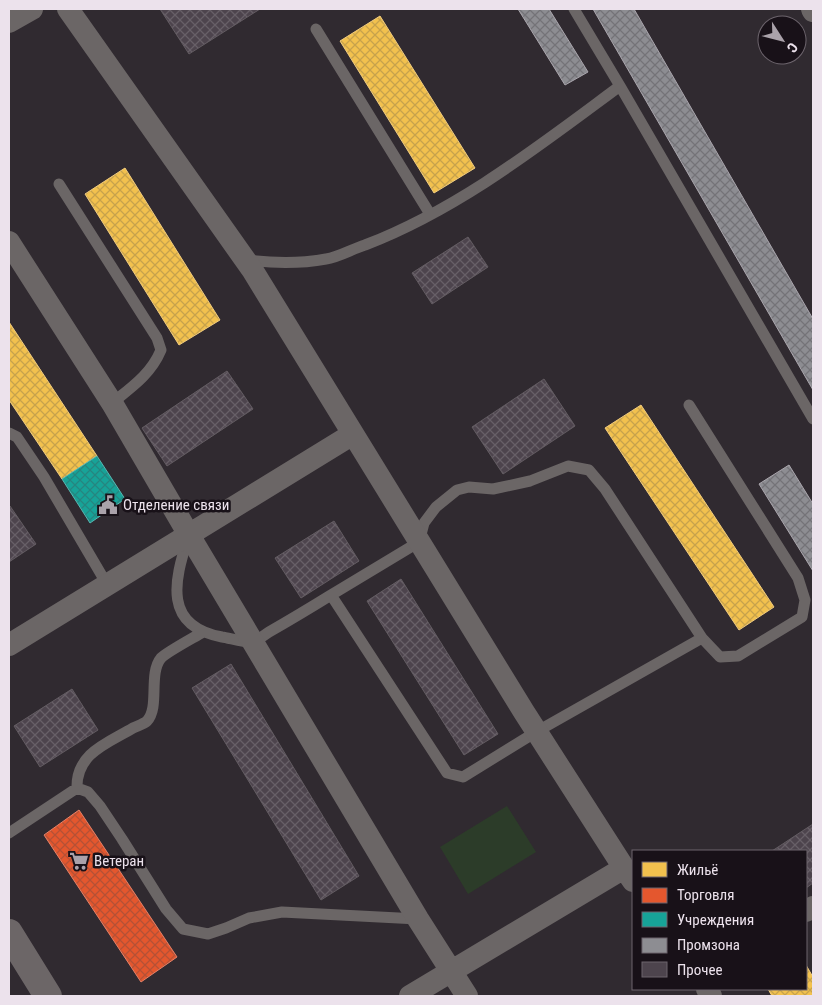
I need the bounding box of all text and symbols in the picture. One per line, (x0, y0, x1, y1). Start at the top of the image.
north arrow (757, 15, 807, 65)
text: С (784, 40, 801, 56)
public building icon: Отделение связи (97, 494, 119, 516)
place label: Отделение связи (123, 496, 229, 514)
supermarket icon: Ветеран (68, 850, 90, 872)
legend (632, 850, 807, 990)
place label: Ветеран (94, 852, 144, 870)
text: Жильё (677, 861, 718, 879)
text: Торговля (677, 886, 734, 904)
text: Учреждения (677, 911, 754, 929)
text: Промзона (677, 936, 740, 954)
text: Прочее (677, 961, 723, 979)

